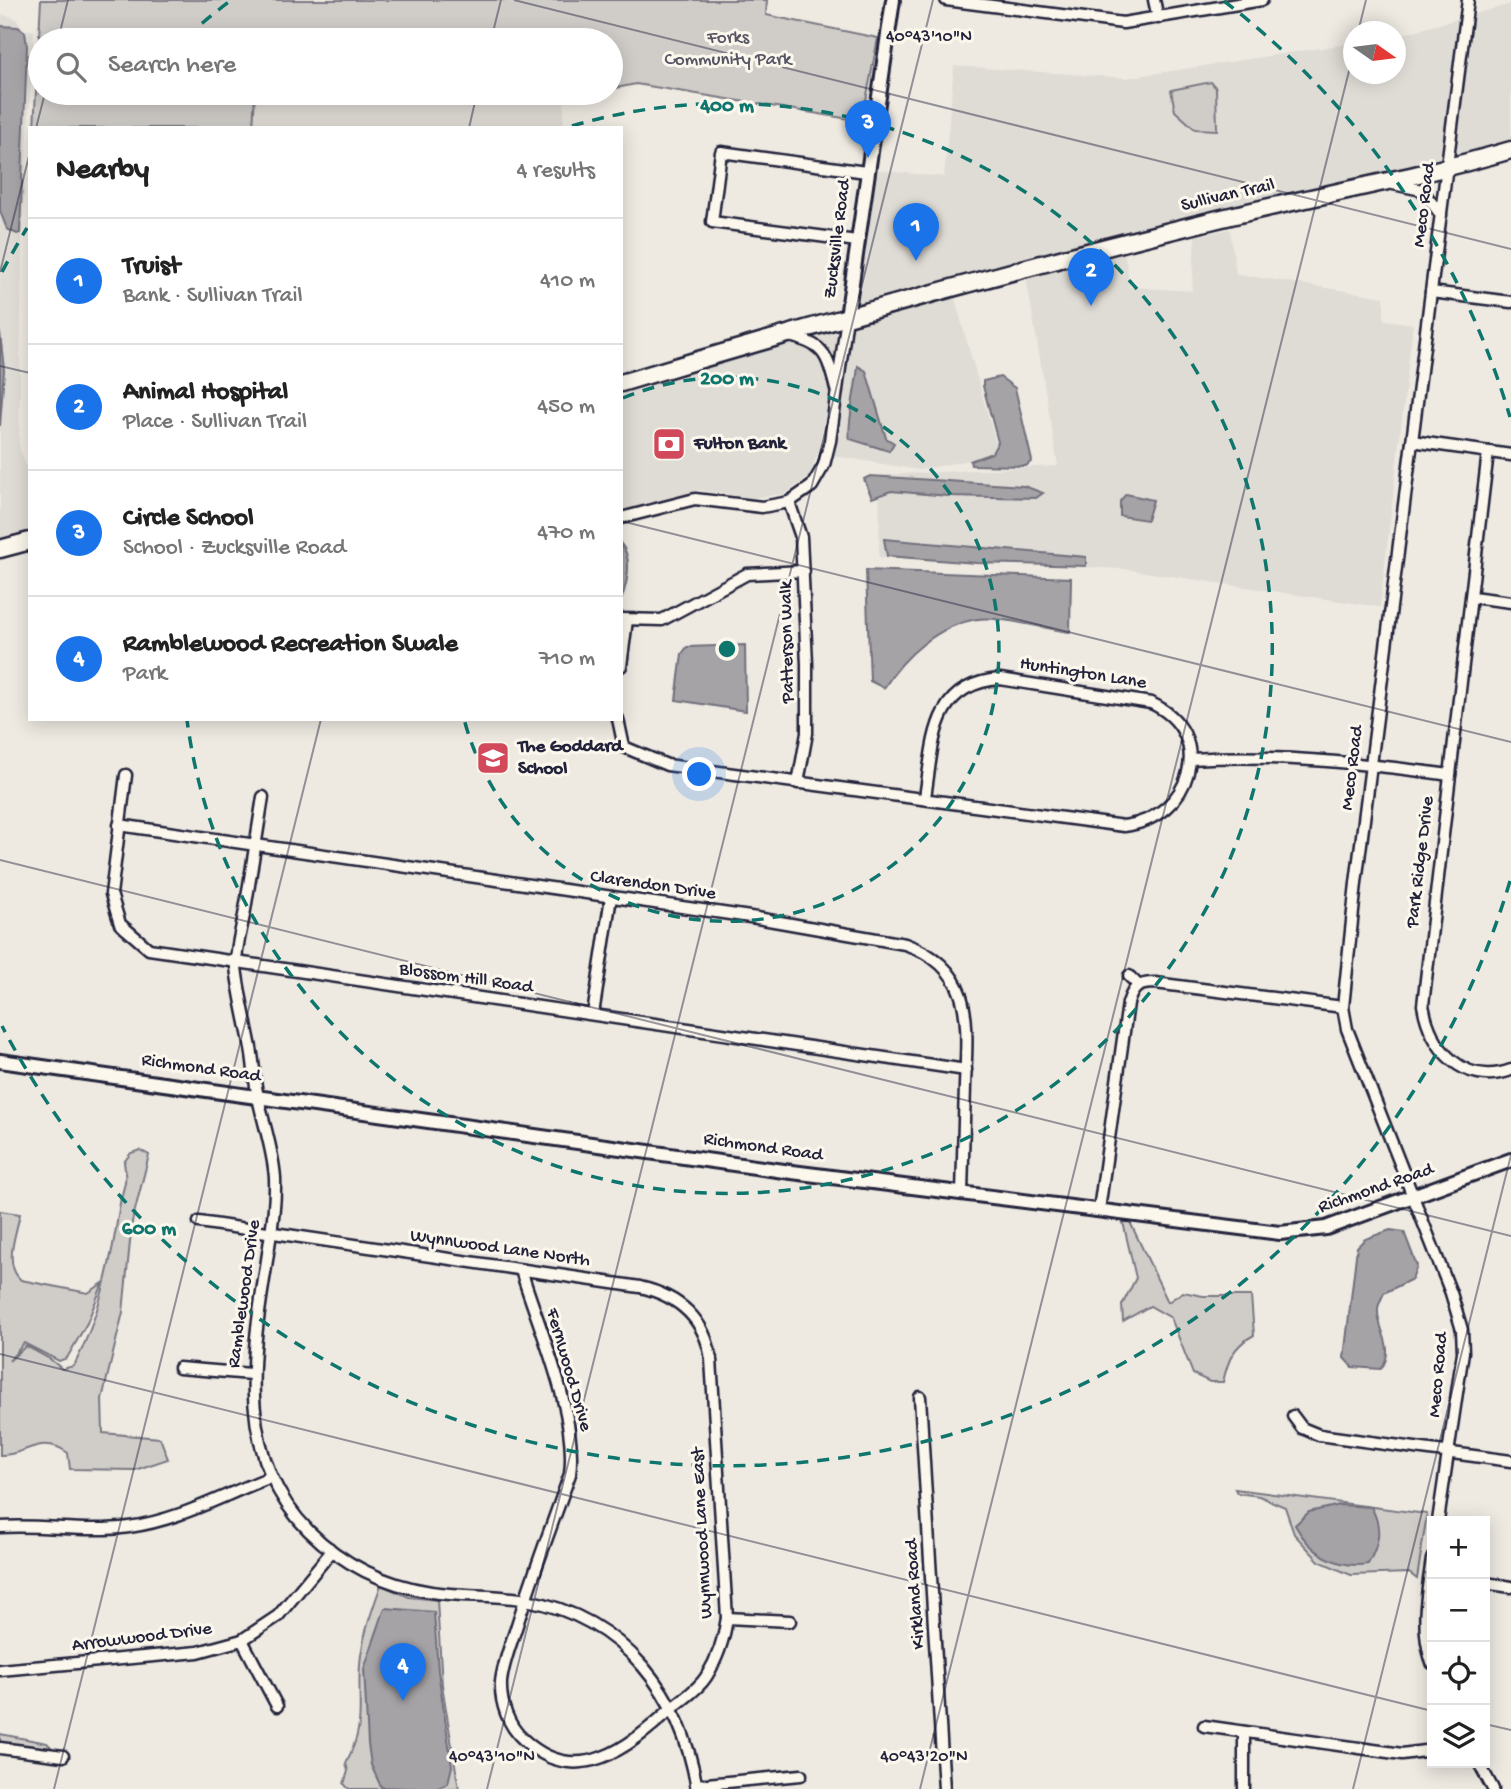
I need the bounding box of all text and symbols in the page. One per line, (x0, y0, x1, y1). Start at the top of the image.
north arrow (1343, 21, 1406, 84)
park label: Forks Community Park (664, 27, 793, 72)
text: 40°43'10"N (886, 27, 972, 48)
search box (28, 28, 623, 105)
icon: search (52, 48, 90, 86)
text: Search here (108, 51, 236, 82)
text: 400 m (699, 95, 754, 120)
pin: 3 (845, 100, 891, 158)
text: Nearby (56, 154, 149, 189)
text: 4 results (516, 158, 595, 185)
street label: Meco Road (1408, 159, 1442, 249)
street label: Sullivan Trail (1179, 174, 1277, 218)
street label: Zucksville Road (819, 176, 857, 300)
pin: 1 (893, 203, 939, 261)
pin: 2 (1068, 248, 1114, 306)
text: Truist (123, 252, 180, 283)
text: 1 (74, 268, 84, 295)
text: 410 m (540, 268, 595, 295)
text: Bank · Sullivan Trail (123, 283, 303, 310)
text: 200 m (700, 368, 754, 393)
text: Animal Hospital (123, 378, 288, 409)
text: 2 (73, 394, 85, 421)
text: 450 m (537, 394, 595, 421)
text: Place · Sullivan Trail (123, 409, 307, 436)
bank icon: Fulton Bank (650, 425, 688, 463)
place label: Fulton Bank (693, 433, 788, 456)
text: Circle School (123, 504, 254, 535)
text: 3 (73, 520, 85, 547)
text: 470 m (537, 520, 595, 547)
text: School · Zucksville Road (123, 535, 346, 562)
street label: Patterson Walk (775, 579, 801, 705)
text: Ramblewood Recreation Swale (123, 630, 458, 661)
centre of rings (715, 637, 739, 661)
text: 4 (74, 646, 84, 673)
text: 710 m (539, 646, 595, 673)
street label: Huntington Lane (1018, 653, 1148, 695)
text: Park (123, 661, 167, 688)
street label: Meco Road (1336, 722, 1370, 812)
place label: The Goddard School (516, 736, 624, 781)
school or university icon: The Goddard School (474, 739, 512, 777)
your location (682, 757, 716, 791)
street label: Park Ridge Drive (1401, 795, 1441, 930)
street label: Clarendon Drive (589, 866, 717, 906)
street label: Blossom Hill Road (397, 958, 536, 1000)
street label: Richmond Road (140, 1049, 264, 1089)
street label: Richmond Road (702, 1128, 826, 1168)
street label: Richmond Road (1315, 1158, 1438, 1219)
text: 600 m (122, 1218, 176, 1243)
street label: Ramblewood Drive (223, 1218, 267, 1370)
street label: Wynnwood Lane North (409, 1225, 591, 1273)
street label: Fernwood Drive (539, 1305, 597, 1434)
street label: Meco Road (1424, 1330, 1454, 1418)
street label: Wynnwood Lane East (687, 1444, 719, 1619)
map controls (1427, 1516, 1490, 1768)
button: + (1427, 1516, 1490, 1579)
street label: Kirkland Road (901, 1536, 931, 1650)
button: − (1427, 1579, 1490, 1642)
street label: Arrowwood Drive (71, 1618, 213, 1658)
button: locate (1427, 1642, 1490, 1705)
pin: 4 (380, 1643, 426, 1701)
button: layers (1427, 1705, 1490, 1768)
text: 40°43'10"N (449, 1747, 535, 1768)
text: 40°43'20"N (880, 1747, 968, 1768)

